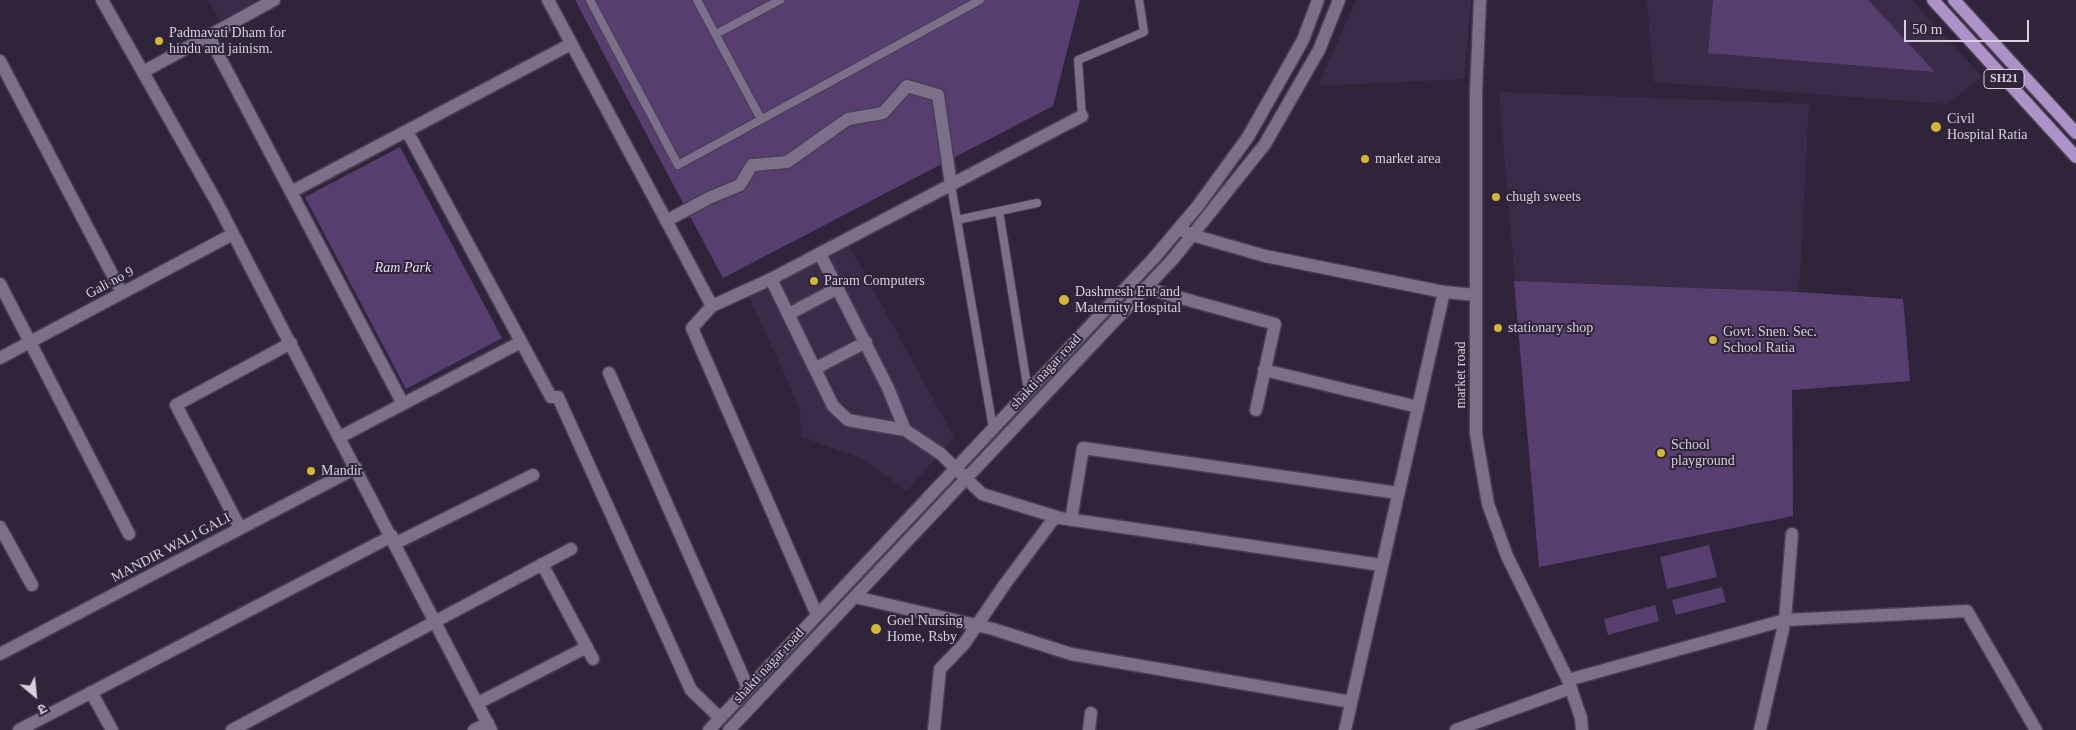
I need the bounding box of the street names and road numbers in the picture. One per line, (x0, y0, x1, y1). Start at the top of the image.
road number: SH21 (1984, 70, 2024, 88)
street label: Gali no 9 (83, 263, 137, 303)
street label: shakti nagar road (1007, 331, 1085, 413)
street label: market road (1453, 341, 1469, 409)
street label: MANDIR WALI GALI (109, 510, 233, 586)
street label: shakti nagar road (730, 625, 808, 707)

